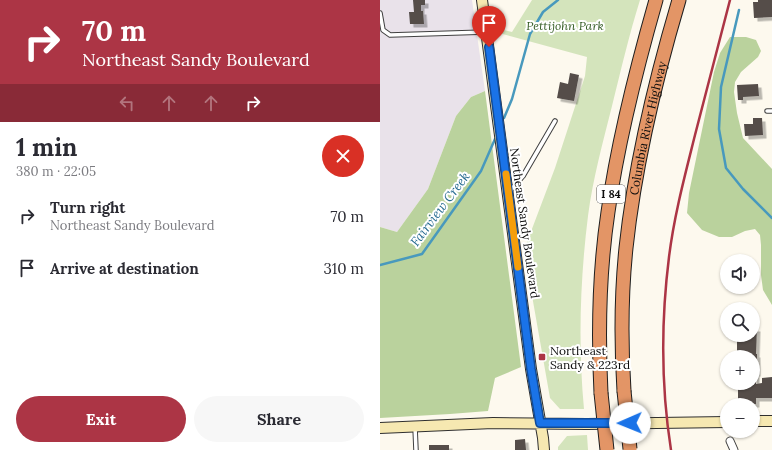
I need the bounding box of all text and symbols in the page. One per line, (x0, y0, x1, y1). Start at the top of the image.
pin (472, 6, 506, 47)
icon: arrive (478, 12, 500, 34)
text: 70 m (82, 13, 146, 49)
icon: right (16, 16, 68, 68)
park label: Pettijohn Park (526, 18, 604, 33)
text: Northeast Sandy Boulevard (82, 48, 310, 71)
street label: Columbia River Highway (626, 59, 669, 196)
icon: left (116, 92, 138, 114)
icon: ahead (158, 92, 180, 114)
icon: ahead (200, 92, 222, 114)
icon: right (242, 92, 264, 114)
text: 1 min (16, 132, 77, 163)
button: close (322, 135, 364, 177)
street label: Northeast Sandy Boulevard (507, 147, 543, 299)
text: 380 m · 22:05 (16, 163, 96, 180)
water label: Fairview Creek (407, 168, 474, 250)
road number: I 84 (597, 185, 625, 203)
text: Turn right (50, 198, 126, 217)
icon: right (16, 205, 38, 227)
text: 70 m (330, 207, 364, 226)
text: Northeast Sandy Boulevard (50, 217, 215, 234)
map controls (720, 254, 760, 438)
button: sound (720, 254, 760, 294)
icon: arrive (16, 257, 38, 279)
text: Arrive at destination (50, 259, 199, 278)
text: 310 m (324, 259, 364, 278)
button: search (720, 302, 760, 342)
place label: Northeast Sandy & 223rd (550, 343, 630, 372)
button: + (720, 350, 760, 390)
marker: Northeast Sandy & 223rd (537, 352, 547, 362)
button: Exit (16, 396, 186, 442)
button: Share (194, 396, 364, 442)
button: − (720, 398, 760, 438)
position arrow (609, 402, 651, 444)

